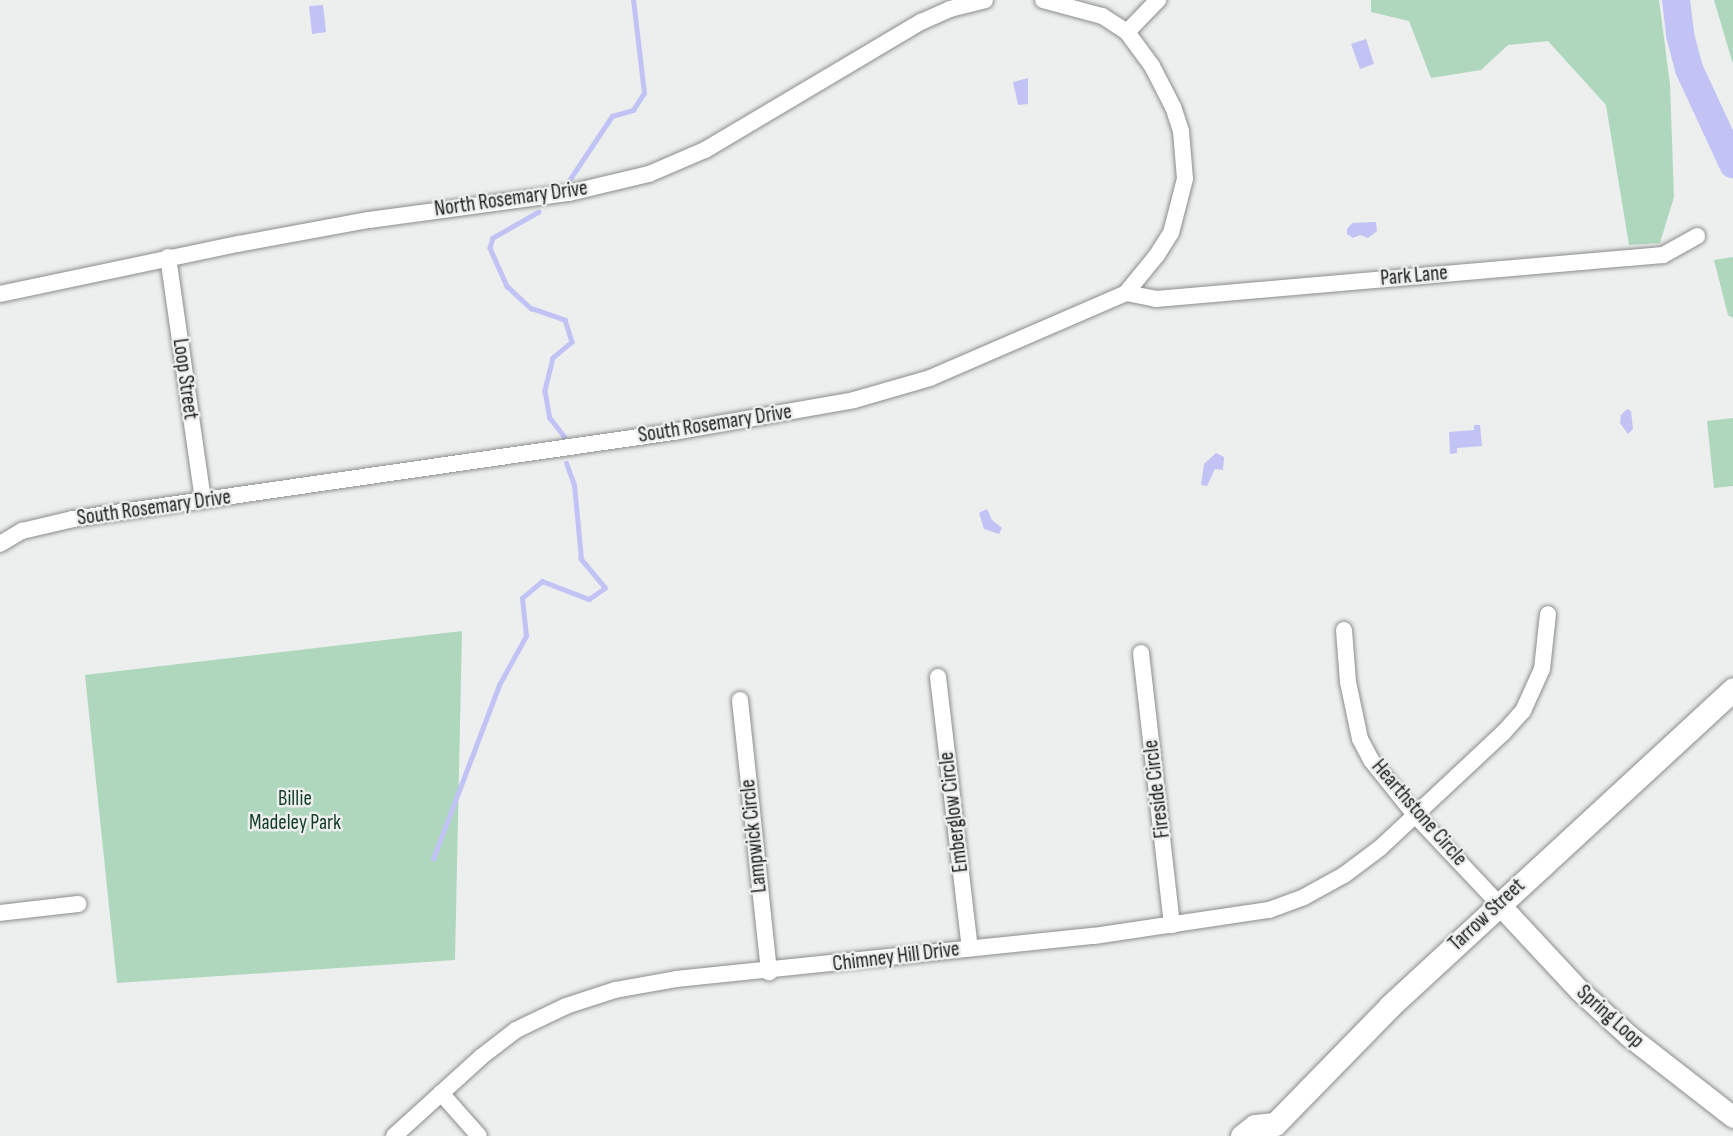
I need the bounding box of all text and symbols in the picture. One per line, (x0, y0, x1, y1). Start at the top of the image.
street label: North Rosemary Drive (433, 176, 589, 222)
street label: Park Lane (1379, 261, 1449, 291)
street label: Loop Street (167, 337, 203, 421)
street label: South Rosemary Drive (636, 399, 794, 449)
street label: South Rosemary Drive (75, 485, 233, 531)
street label: Fireside Circle (1138, 738, 1176, 840)
street label: Emberglow Circle (934, 750, 974, 874)
street label: Hearthstone Circle (1366, 755, 1472, 871)
street label: Lampwick Circle (736, 778, 772, 894)
park label: Billie Madeley Park (249, 786, 341, 836)
street label: Tarrow Street (1444, 873, 1530, 957)
street label: Chimney Hill Drive (831, 937, 961, 977)
street label: Spring Loop (1571, 980, 1649, 1054)

